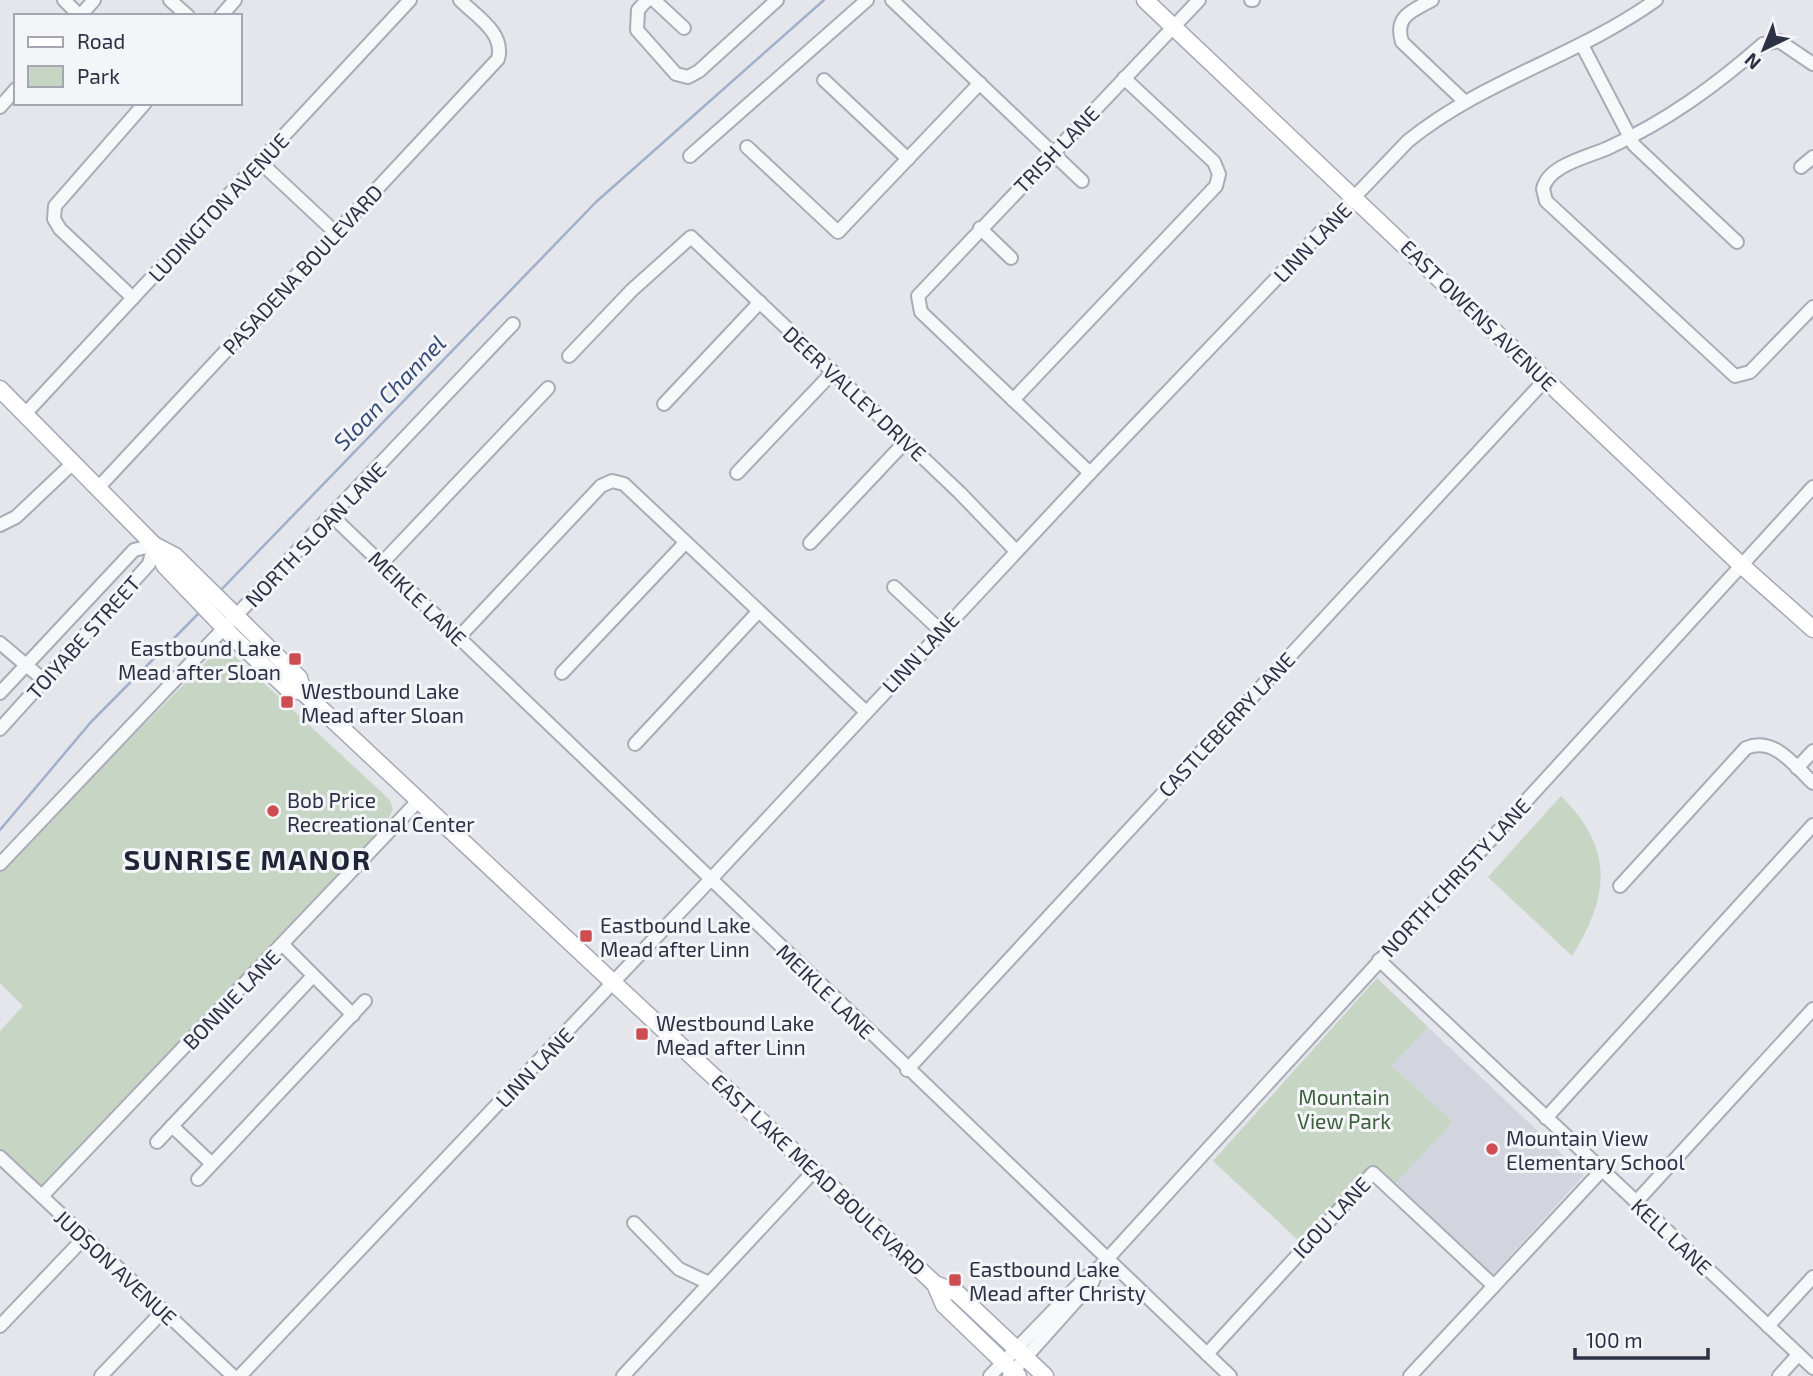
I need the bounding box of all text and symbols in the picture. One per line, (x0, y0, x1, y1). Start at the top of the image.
legend (14, 14, 242, 105)
north arrow (1729, 14, 1799, 84)
text: Road (77, 28, 125, 53)
text: N (1739, 49, 1765, 75)
text: Park (77, 63, 120, 88)
street label: TRISH LANE (1008, 100, 1104, 198)
street label: LUDINGTON AVENUE (143, 127, 293, 287)
street label: PASADENA BOULEVARD (217, 179, 387, 359)
street label: LINN LANE (1268, 197, 1356, 287)
street label: EAST OWENS AVENUE (1396, 234, 1562, 396)
street label: DEER VALLEY DRIVE (778, 320, 932, 466)
water label: Sloan Channel (327, 329, 451, 455)
street label: NORTH SLOAN LANE (239, 456, 391, 612)
street label: MEIKLE LANE (364, 545, 472, 651)
street label: TOIYABE STREET (21, 570, 145, 704)
street label: LINN LANE (876, 607, 964, 697)
place label: Eastbound Lake Mead after Sloan (118, 635, 281, 684)
street label: CASTLEBERRY LANE (1153, 647, 1299, 801)
marker: Eastbound Lake Mead after Sloan (287, 651, 303, 667)
place label: Westbound Lake Mead after Sloan (301, 678, 464, 727)
marker: Westbound Lake Mead after Sloan (279, 694, 295, 710)
place label: Bob Price Recreational Center (287, 787, 475, 836)
street label: NORTH CHRISTY LANE (1375, 793, 1535, 961)
marker: Bob Price Recreational Center (265, 803, 281, 819)
district label: SUNRISE MANOR (124, 842, 372, 876)
place label: Eastbound Lake Mead after Linn (600, 912, 751, 961)
marker: Eastbound Lake Mead after Linn (578, 928, 594, 944)
street label: MEIKLE LANE (772, 938, 880, 1044)
street label: BONNIE LANE (177, 944, 285, 1054)
place label: Westbound Lake Mead after Linn (656, 1010, 814, 1059)
street label: LINN LANE (490, 1022, 578, 1112)
marker: Westbound Lake Mead after Linn (634, 1026, 650, 1042)
street label: EAST LAKE MEAD BOULEVARD (707, 1068, 931, 1280)
park label: Mountain View Park (1297, 1084, 1391, 1133)
place label: Mountain View Elementary School (1506, 1125, 1686, 1174)
marker: Mountain View Elementary School (1484, 1141, 1500, 1157)
street label: IGOU LANE (1287, 1171, 1375, 1263)
street label: KELL LANE (1627, 1193, 1717, 1279)
street label: JUDSON AVENUE (50, 1204, 182, 1330)
place label: Eastbound Lake Mead after Christy (969, 1256, 1146, 1305)
marker: Eastbound Lake Mead after Christy (947, 1272, 963, 1288)
scale bar (1575, 1316, 1708, 1360)
text: 100 m (1586, 1327, 1643, 1352)

